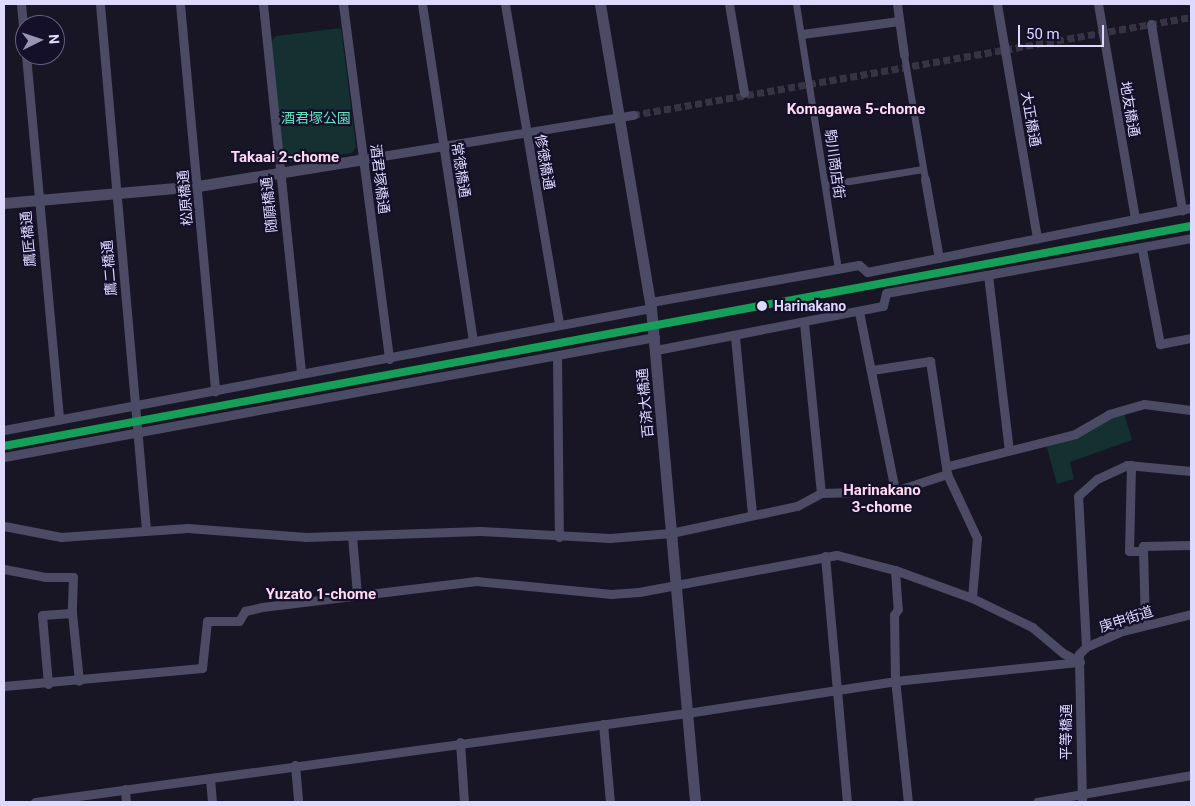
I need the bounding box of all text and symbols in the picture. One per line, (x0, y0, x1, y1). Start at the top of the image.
north arrow (15, 15, 65, 65)
scale bar (1020, 15, 1106, 47)
text: 50 m (1026, 25, 1060, 43)
text: N (46, 34, 62, 45)
street label: 地友橋通 (1117, 80, 1143, 138)
street label: 大正橋通 (1018, 90, 1044, 148)
district label: Komagawa 5-chome (787, 101, 925, 119)
park label: 酒君塚公園 (281, 110, 351, 126)
street label: 駒川商店街 (822, 128, 848, 200)
street label: 修徳橋通 (532, 133, 558, 191)
street label: 常徳橋通 (448, 141, 474, 199)
street label: 酒君塚橋通 (367, 143, 393, 215)
district label: Takaai 2-chome (231, 149, 339, 167)
street label: 松原橋通 (174, 169, 196, 227)
street label: 随願橋通 (258, 176, 280, 234)
street label: 鷹匠橋通 (17, 210, 39, 268)
street label: 鷹二橋通 (98, 239, 120, 297)
marker: Harinakano (753, 297, 771, 315)
place label: Harinakano (774, 298, 846, 314)
street label: 百済大橋通 (634, 367, 656, 439)
district label: Harinakano 3-chome (843, 481, 921, 516)
district label: Yuzato 1-chome (266, 586, 376, 604)
street label: 庚申街道 (1097, 602, 1155, 636)
street label: 平等橋通 (1058, 704, 1074, 760)

